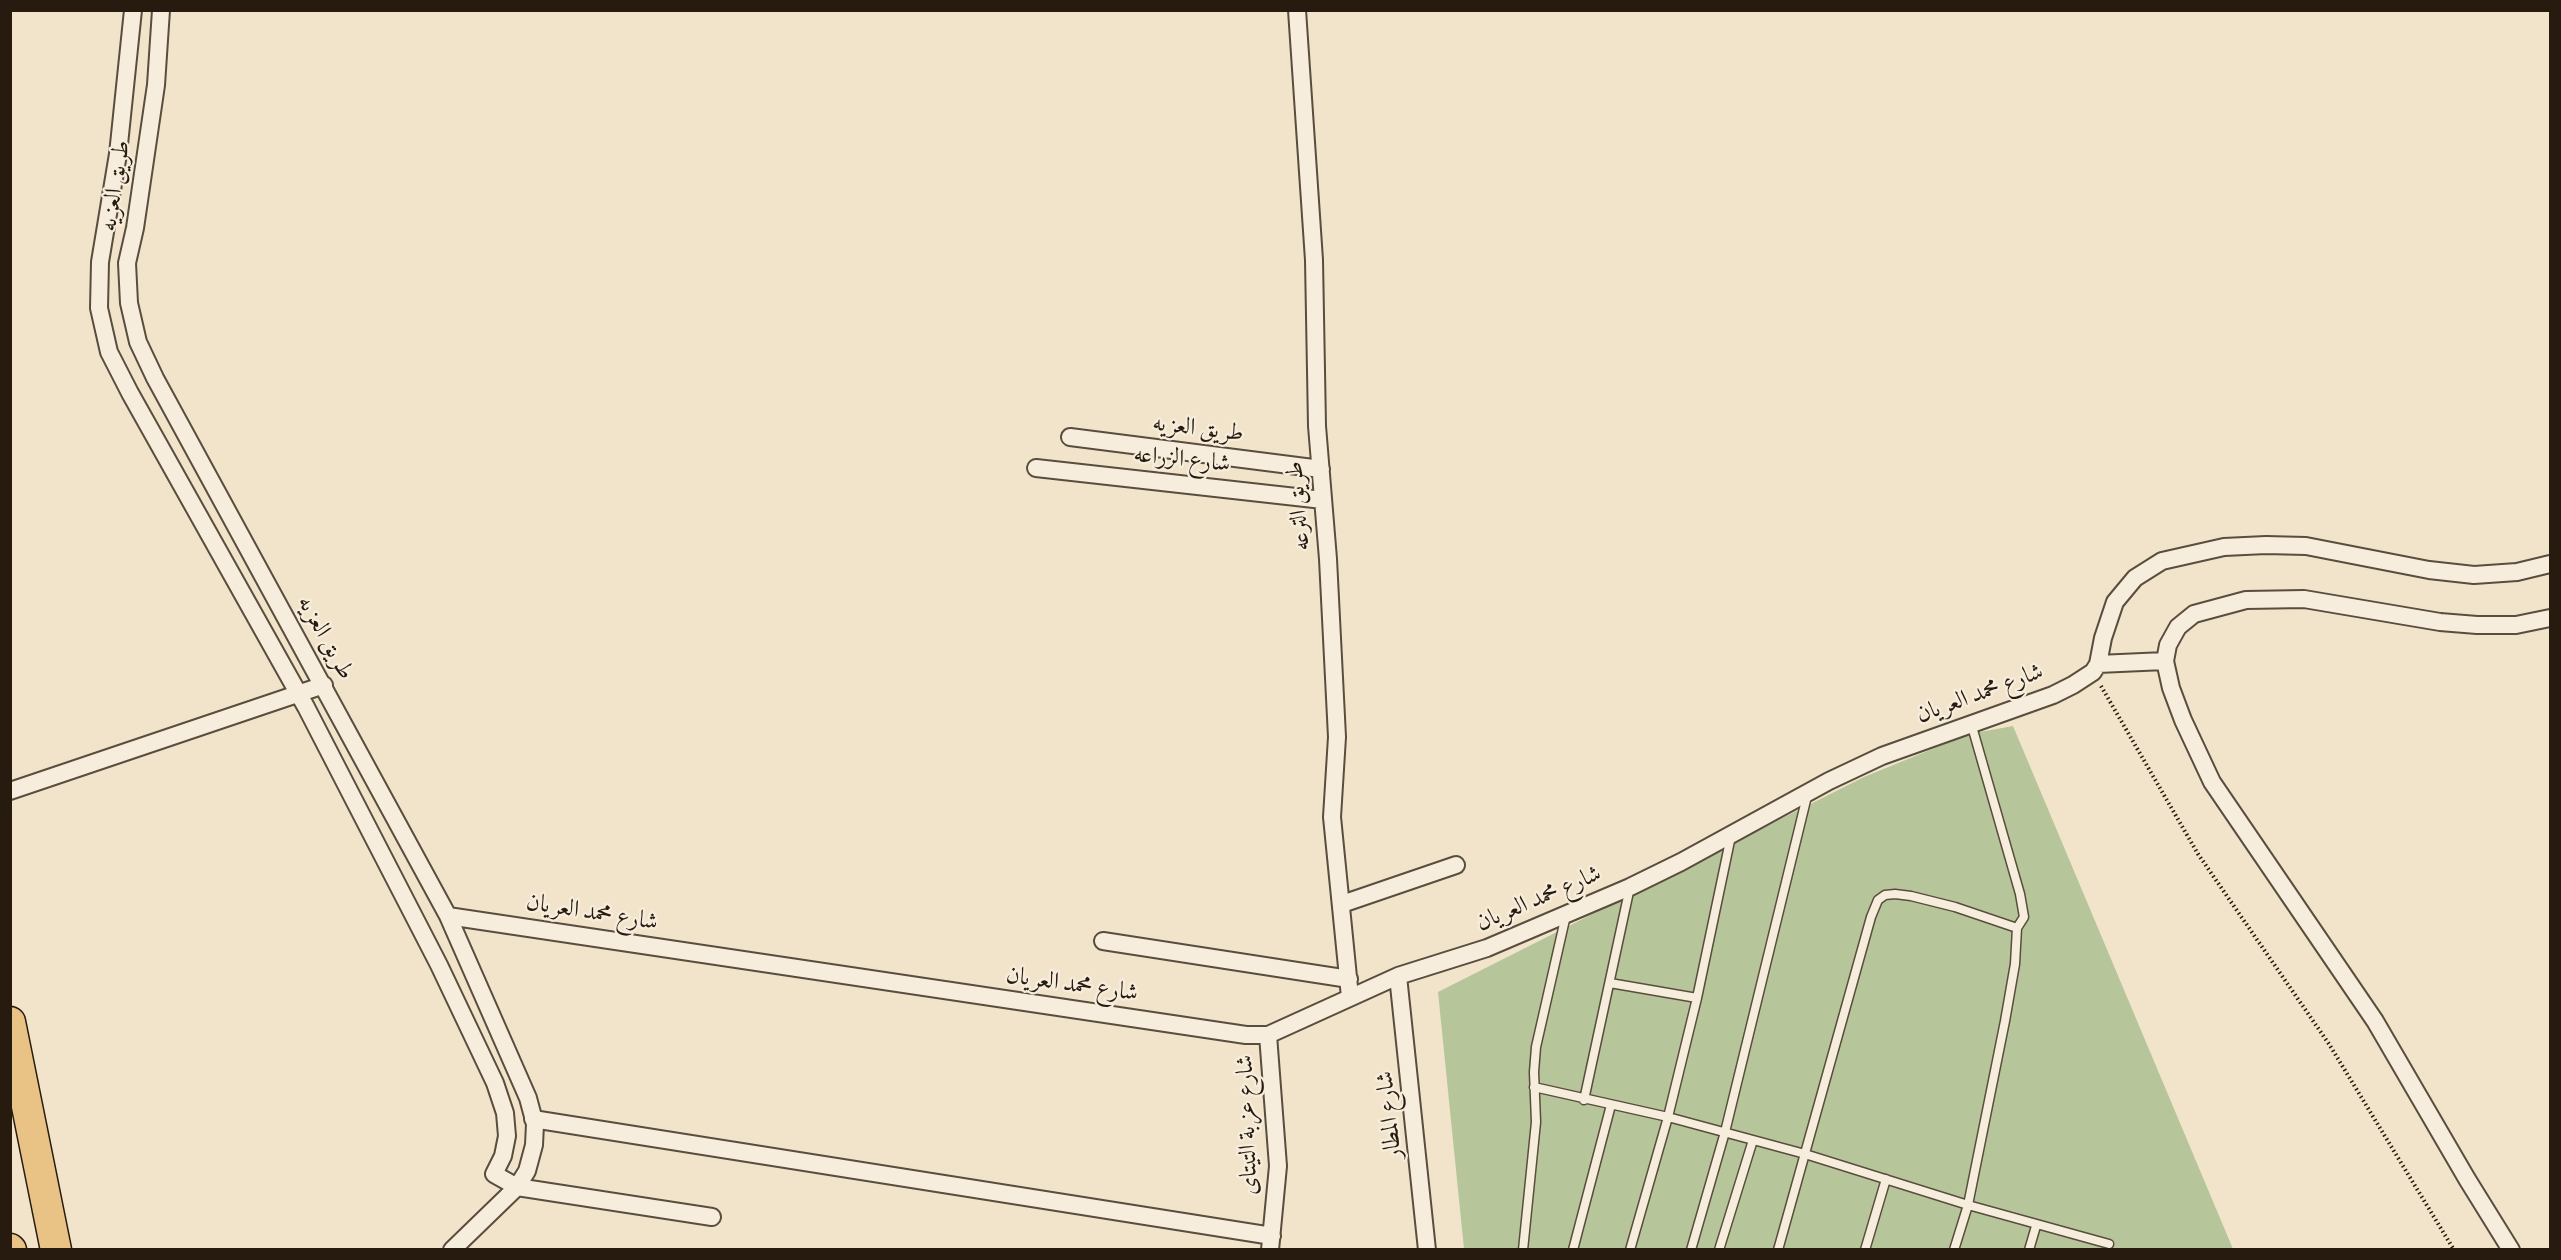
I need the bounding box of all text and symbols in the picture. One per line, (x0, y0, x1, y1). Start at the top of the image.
street label: طريق العزيه (95, 138, 137, 234)
street label: طريق العزيه (1151, 409, 1245, 449)
street label: شارع الزراعه (1132, 441, 1232, 479)
street label: طريق الترعه (1281, 460, 1317, 552)
street label: طريق العزيه (290, 591, 360, 685)
street label: شارع محمد العريان (1913, 658, 2047, 730)
street label: شارع محمد العريان (1472, 860, 1606, 938)
street label: شارع محمد العريان (524, 888, 660, 938)
street label: شارع محمد العريان (1004, 961, 1140, 1009)
street label: شارع عزبة التيتاى (1231, 1054, 1265, 1196)
street label: شارع المطار (1371, 1070, 1409, 1160)

